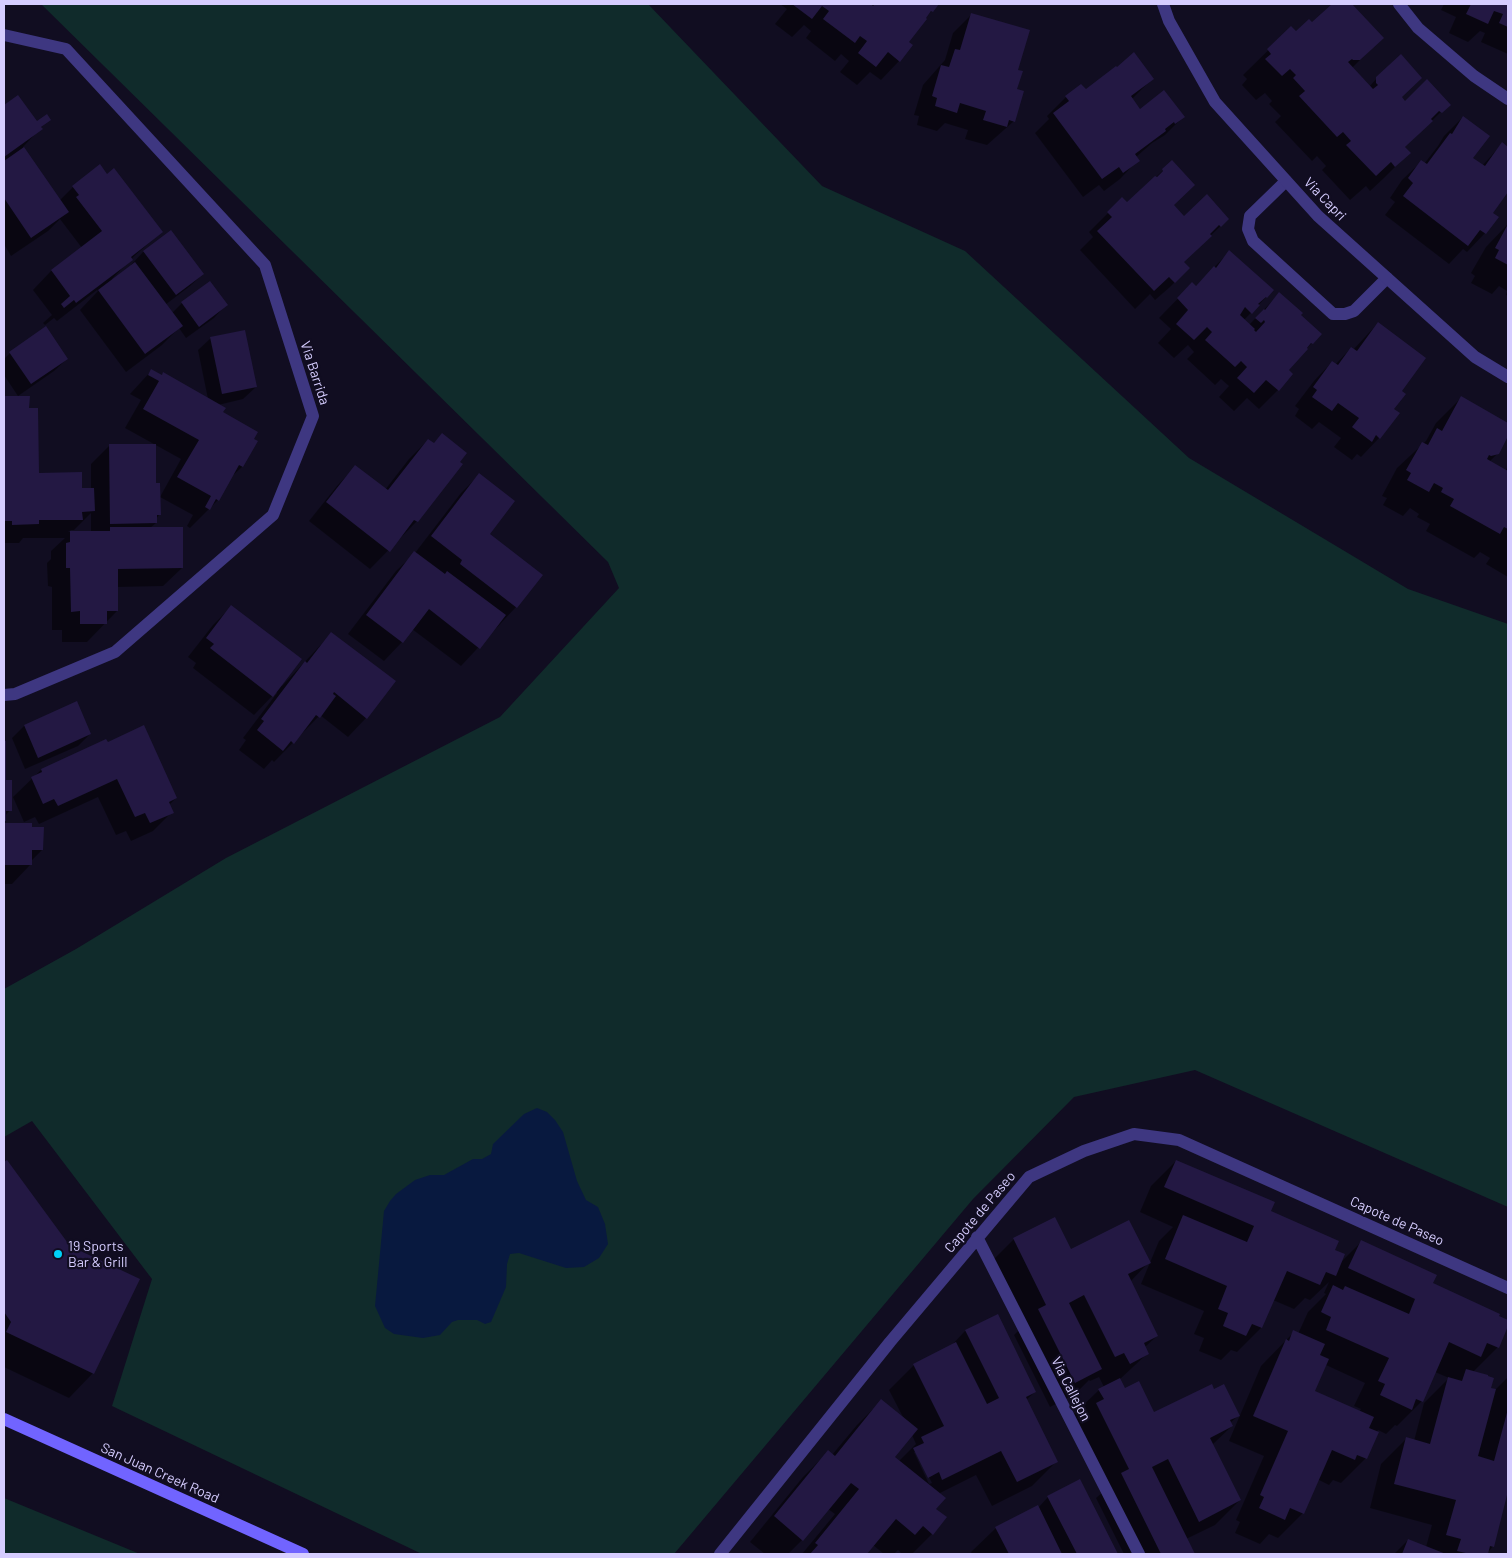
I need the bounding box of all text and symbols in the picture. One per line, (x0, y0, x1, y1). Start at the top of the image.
street label: Via Capri (1300, 174, 1350, 224)
street label: Via Barrida (297, 339, 333, 407)
street label: Capote de Paseo (941, 1168, 1019, 1256)
street label: Capote de Paseo (1347, 1193, 1447, 1249)
place label: 19 Sports Bar & Grill (68, 1238, 127, 1270)
marker: 19 Sports Bar & Grill (52, 1248, 64, 1260)
street label: Via Callejon (1048, 1354, 1094, 1424)
street label: San Juan Creek Road (98, 1439, 222, 1507)

